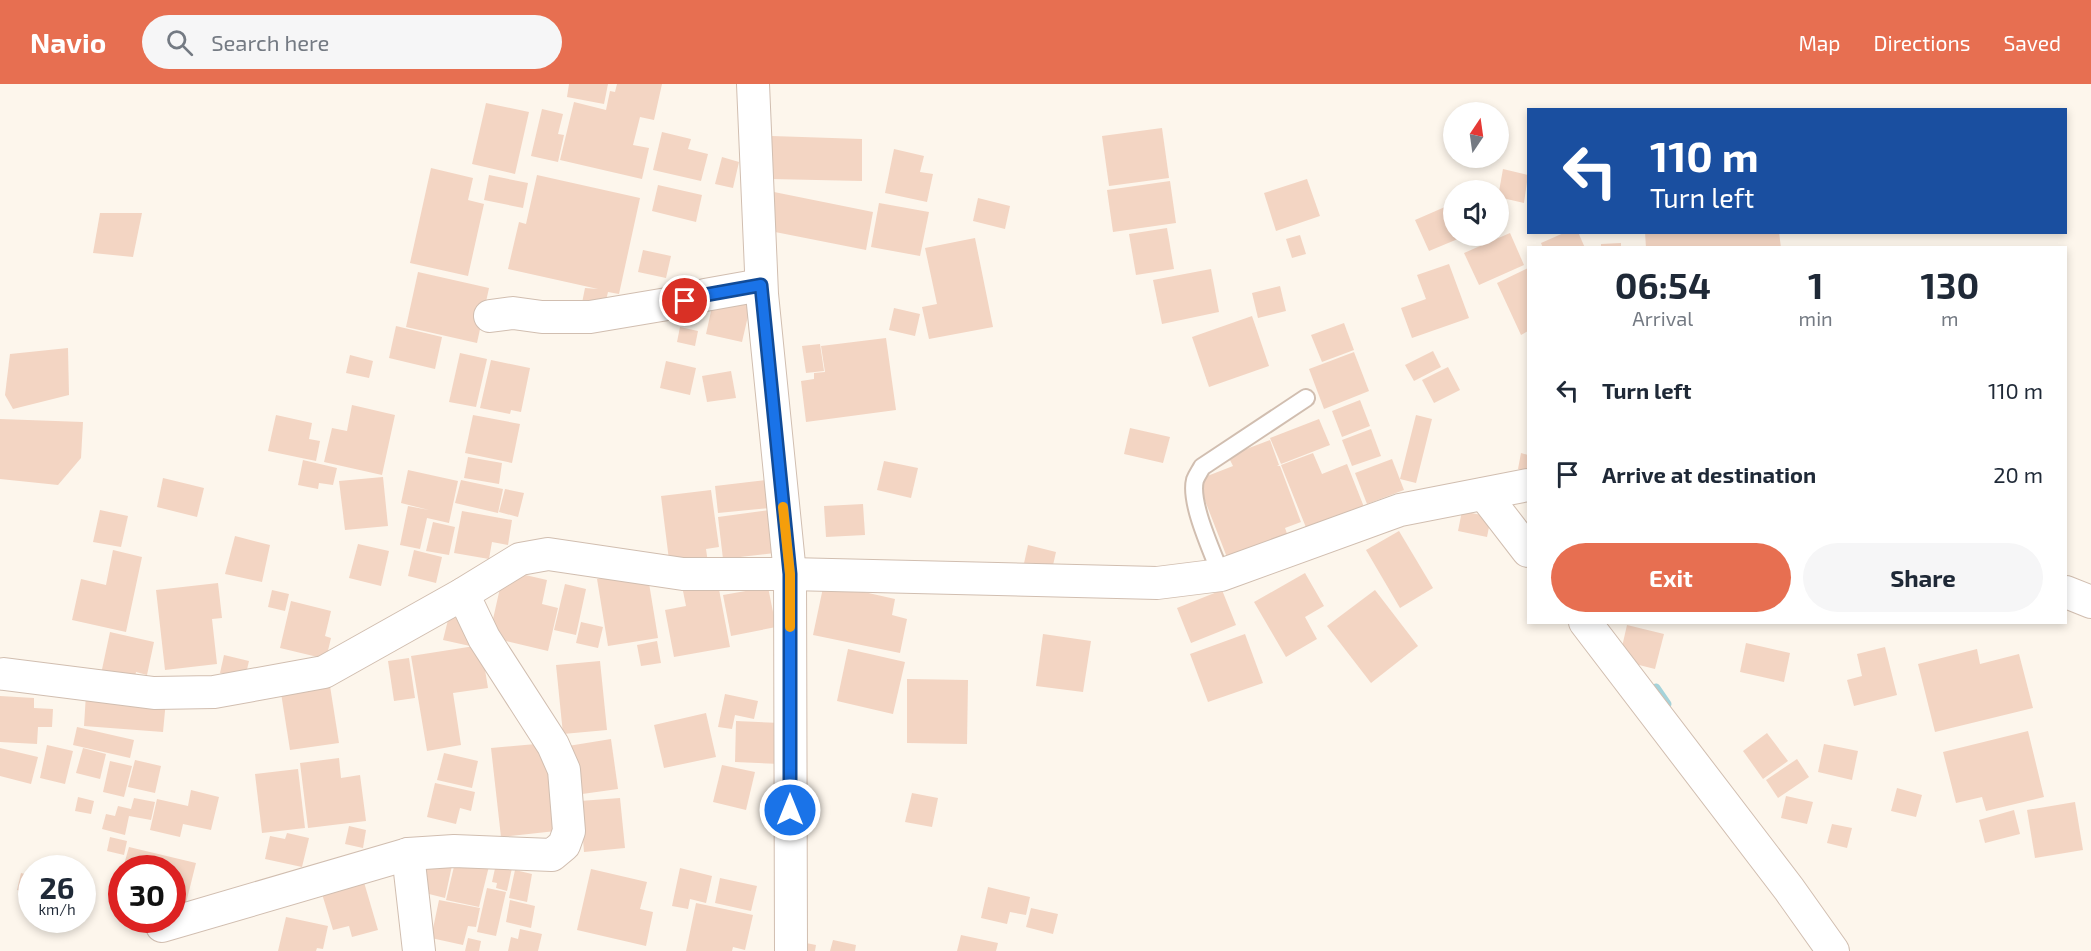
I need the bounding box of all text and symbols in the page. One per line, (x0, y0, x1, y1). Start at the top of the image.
search box (142, 15, 562, 69)
text: Navio (30, 25, 106, 59)
icon: search (163, 26, 196, 59)
text: Search here (211, 29, 329, 55)
text: Map (1798, 30, 1841, 55)
text: Directions (1874, 30, 1970, 55)
text: Saved (2003, 30, 2061, 55)
north arrow (1443, 102, 1509, 168)
map controls (1443, 102, 1509, 246)
text: 110 m (1650, 130, 1759, 180)
icon: left (1551, 132, 1629, 210)
button: sound (1443, 180, 1509, 246)
text: Turn left (1650, 181, 1754, 213)
text: 06:54 (1615, 263, 1711, 306)
text: 1 (1808, 263, 1823, 306)
text: 130 (1921, 263, 1979, 306)
pin (659, 275, 710, 326)
icon: arrive (668, 284, 701, 317)
text: Arrival (1632, 306, 1693, 330)
text: min (1799, 306, 1833, 330)
text: m (1941, 306, 1959, 330)
icon: left (1551, 374, 1584, 407)
text: Turn left (1602, 377, 1691, 403)
text: 110 m (1988, 377, 2043, 403)
icon: arrive (1551, 458, 1584, 491)
text: Arrive at destination (1602, 461, 1816, 487)
text: 20 m (1993, 461, 2043, 487)
button: Exit (1551, 543, 1791, 612)
button: Share (1803, 543, 2043, 612)
position arrow (758, 778, 822, 842)
speed limit sign: 30 (108, 855, 186, 933)
text: 26 (39, 869, 75, 905)
text: km/h (38, 900, 76, 918)

